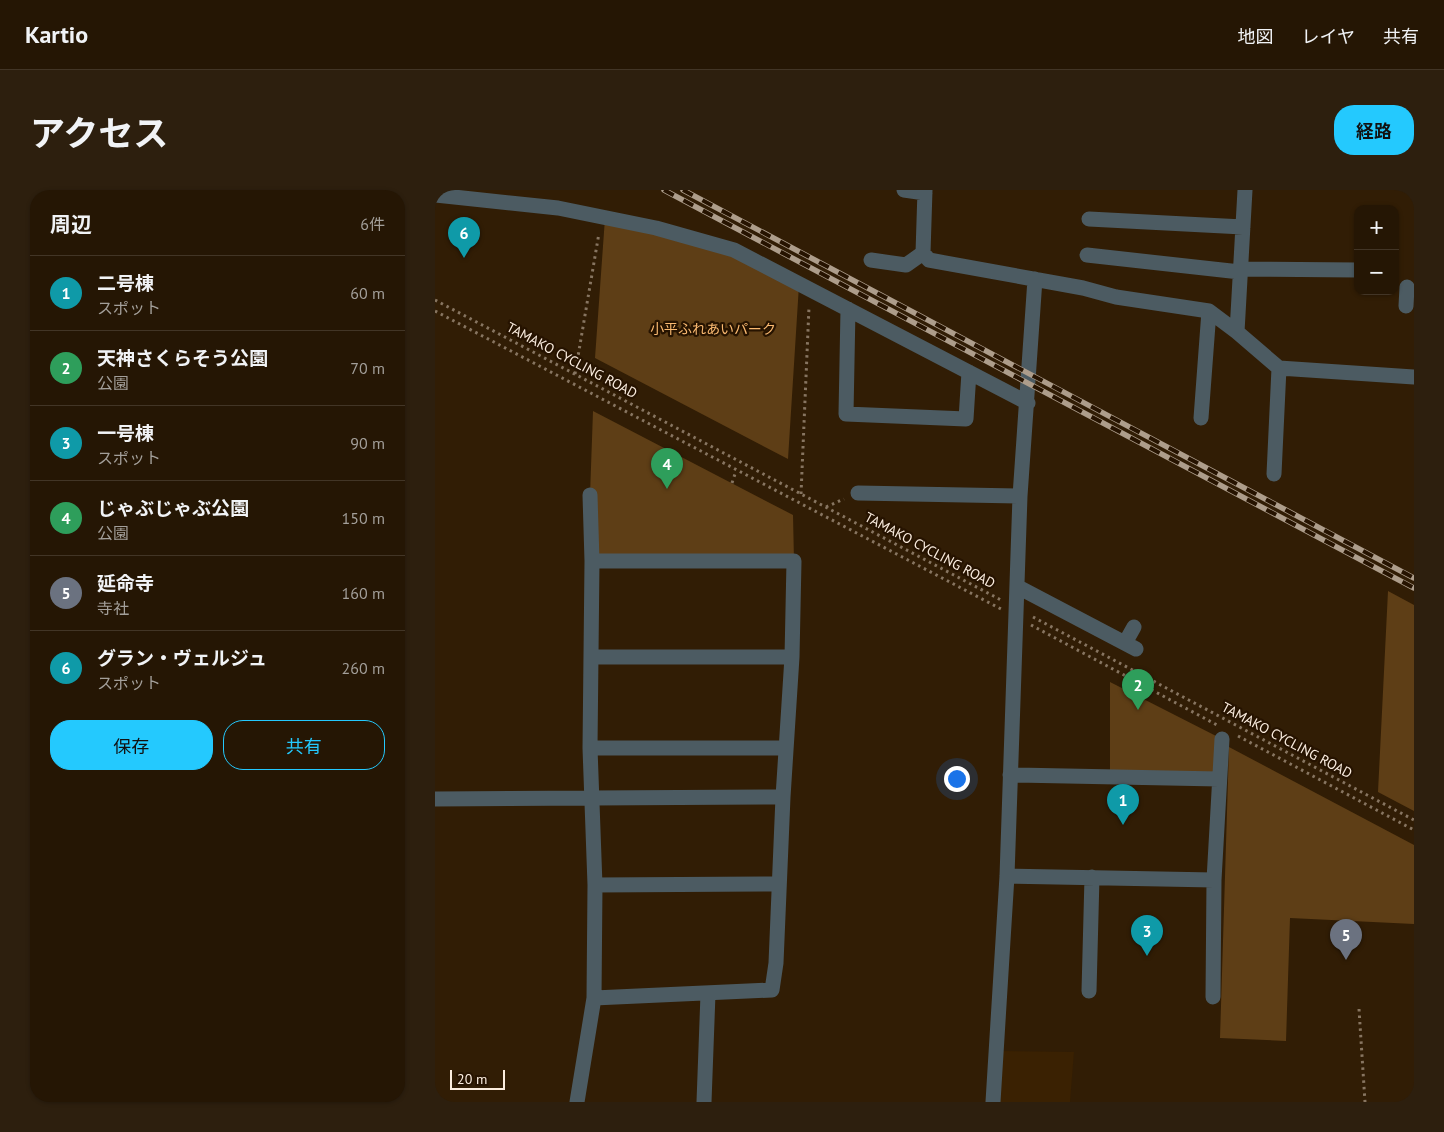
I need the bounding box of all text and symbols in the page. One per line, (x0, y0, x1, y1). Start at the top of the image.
text: Kartio (25, 19, 88, 50)
text: 地図 (1238, 25, 1274, 48)
text: レイヤ (1302, 25, 1355, 48)
text: 共有 (1383, 25, 1419, 48)
button: 経路 (1334, 105, 1414, 155)
text: アクセス (30, 110, 168, 156)
map controls (1354, 205, 1399, 295)
button: + (1354, 205, 1399, 250)
text: 周辺 (50, 211, 92, 238)
text: 6件 (360, 214, 385, 234)
pin: 6 (448, 217, 480, 258)
button: − (1354, 250, 1399, 295)
text: 二号棟 (97, 271, 154, 295)
text: 1 (61, 283, 71, 303)
text: 60 m (350, 283, 385, 303)
text: スポット (97, 298, 161, 318)
street label: TAMAKO CYCLING ROAD (504, 318, 640, 402)
park label: 小平ふれあいパーク (650, 320, 776, 338)
text: 天神さくらそう公園 (97, 346, 268, 370)
text: 2 (61, 358, 71, 378)
text: 70 m (350, 358, 385, 378)
text: 公園 (97, 373, 129, 393)
text: 一号棟 (97, 421, 154, 445)
text: 3 (61, 433, 71, 453)
text: 90 m (350, 433, 385, 453)
text: スポット (97, 448, 161, 468)
pin: 4 (651, 448, 683, 489)
text: じゃぶじゃぶ公園 (97, 496, 249, 520)
text: 4 (61, 508, 71, 528)
text: 150 m (342, 508, 385, 528)
street label: TAMAKO CYCLING ROAD (862, 508, 998, 592)
text: 公園 (97, 523, 129, 543)
text: 延命寺 (97, 571, 154, 595)
text: 5 (61, 583, 71, 603)
text: 160 m (342, 583, 385, 603)
text: 寺社 (97, 598, 129, 618)
text: グラン・ヴェルジュ (97, 646, 267, 670)
text: 6 (61, 658, 71, 678)
text: 260 m (342, 658, 385, 678)
pin: 2 (1122, 669, 1154, 710)
text: スポット (97, 673, 161, 693)
street label: TAMAKO CYCLING ROAD (1219, 698, 1355, 782)
button: 保存 (50, 720, 213, 770)
button: 共有 (223, 720, 385, 770)
your location (944, 766, 970, 792)
pin: 1 (1107, 784, 1139, 825)
pin: 3 (1131, 915, 1163, 956)
pin: 5 (1330, 919, 1362, 960)
scale bar (450, 1067, 505, 1090)
text: 20 m (457, 1070, 487, 1088)

